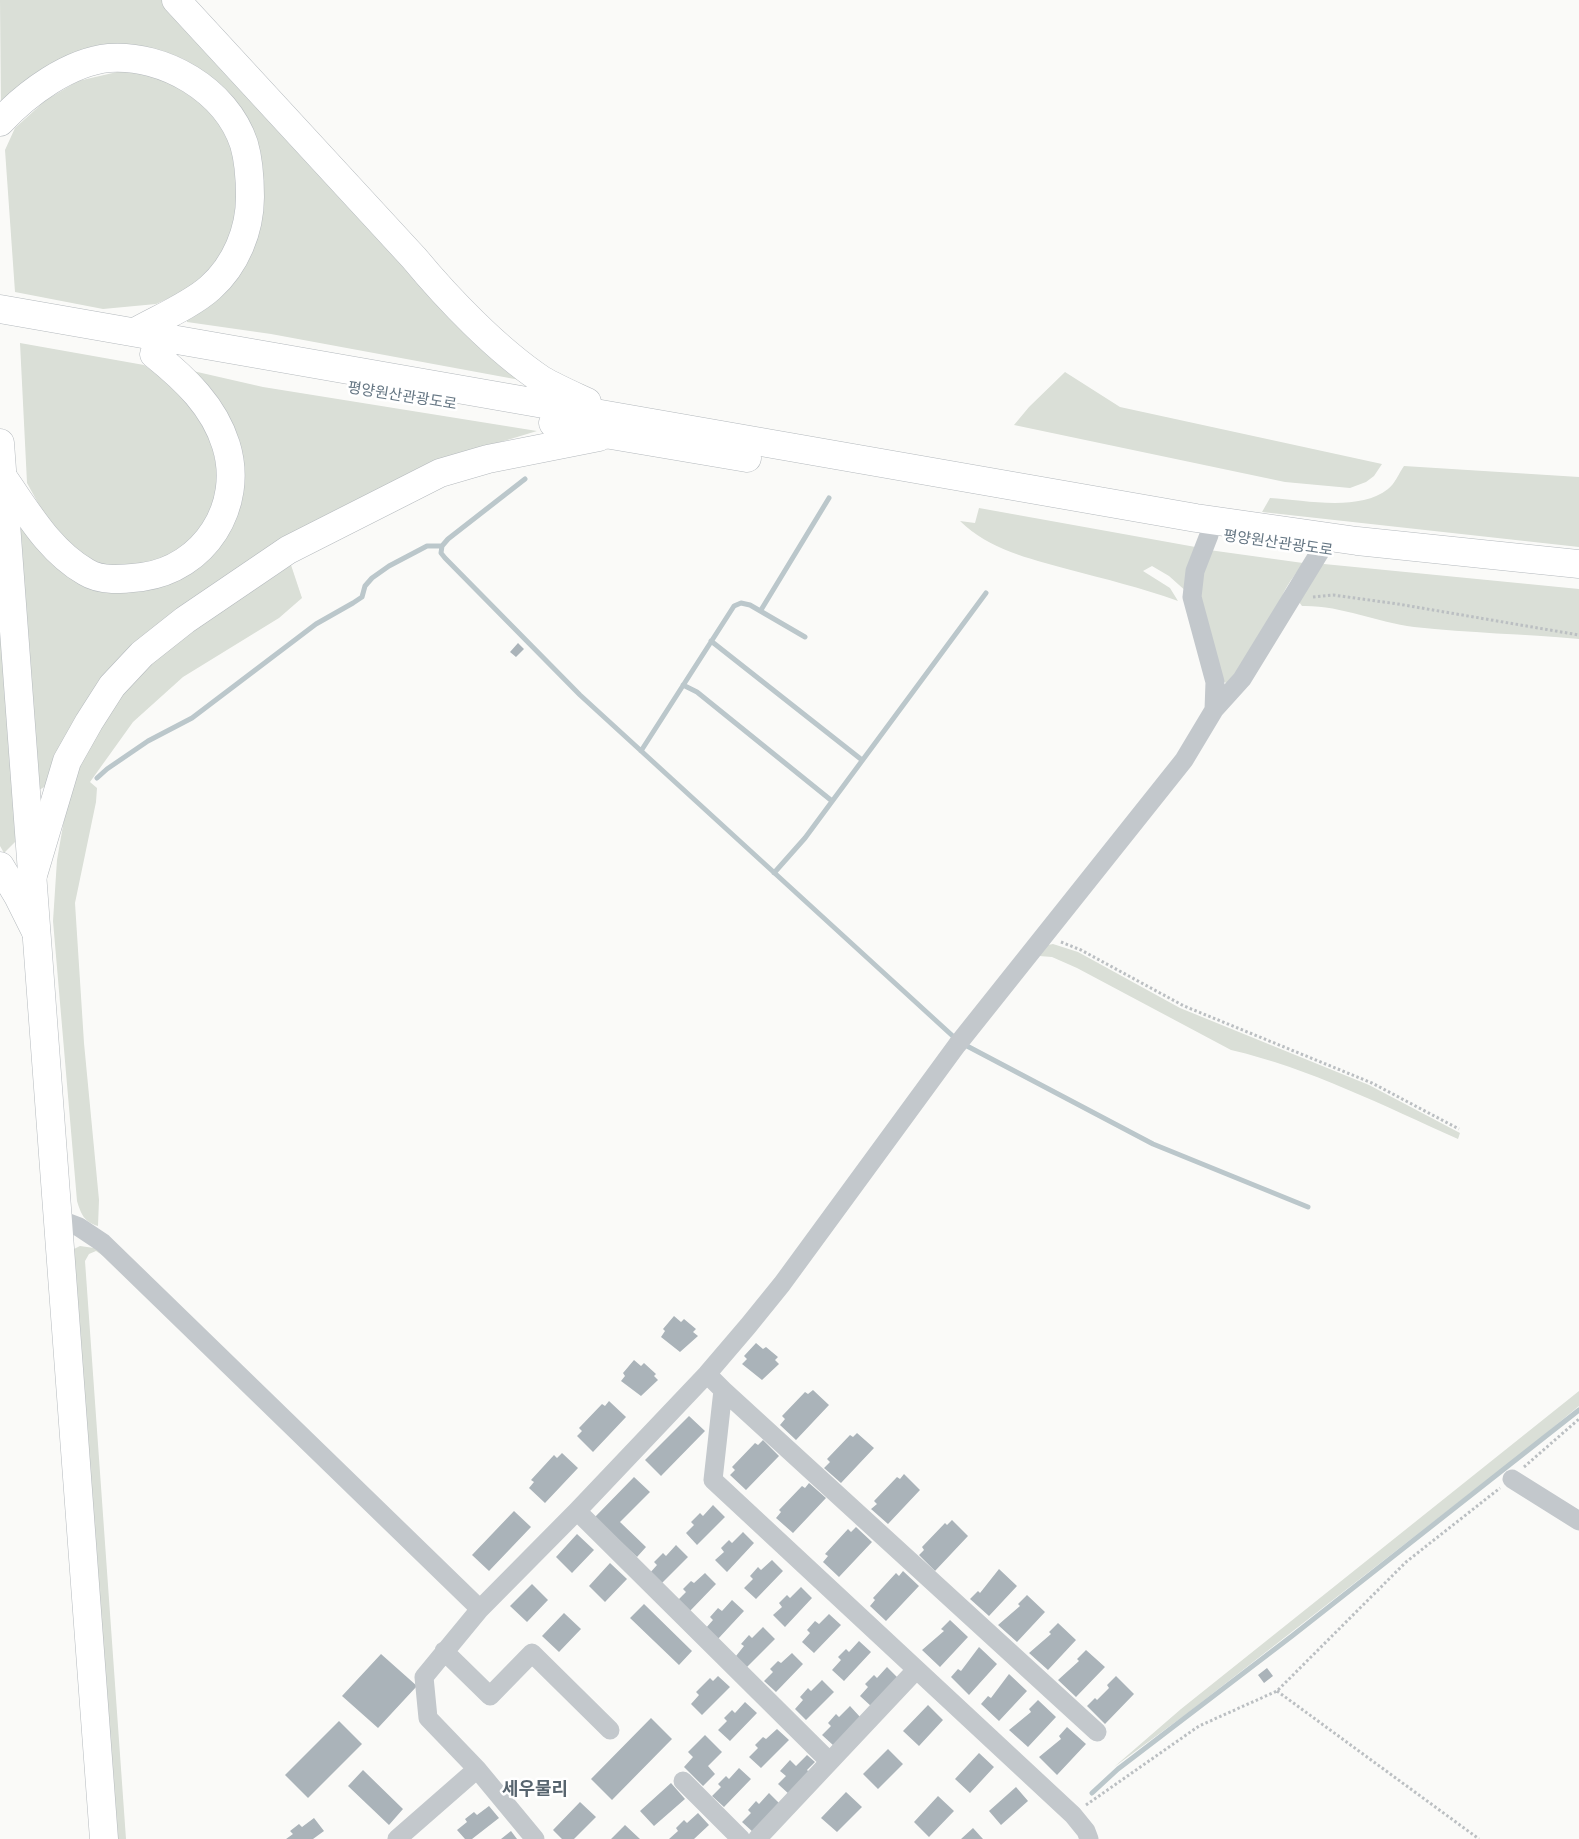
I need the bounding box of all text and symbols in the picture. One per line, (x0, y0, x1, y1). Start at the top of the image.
street label: 평양원산관광도로 (346, 379, 458, 415)
street label: 평양원산관광도로 (1222, 527, 1334, 561)
district label: 세우물리 (502, 1779, 568, 1801)

